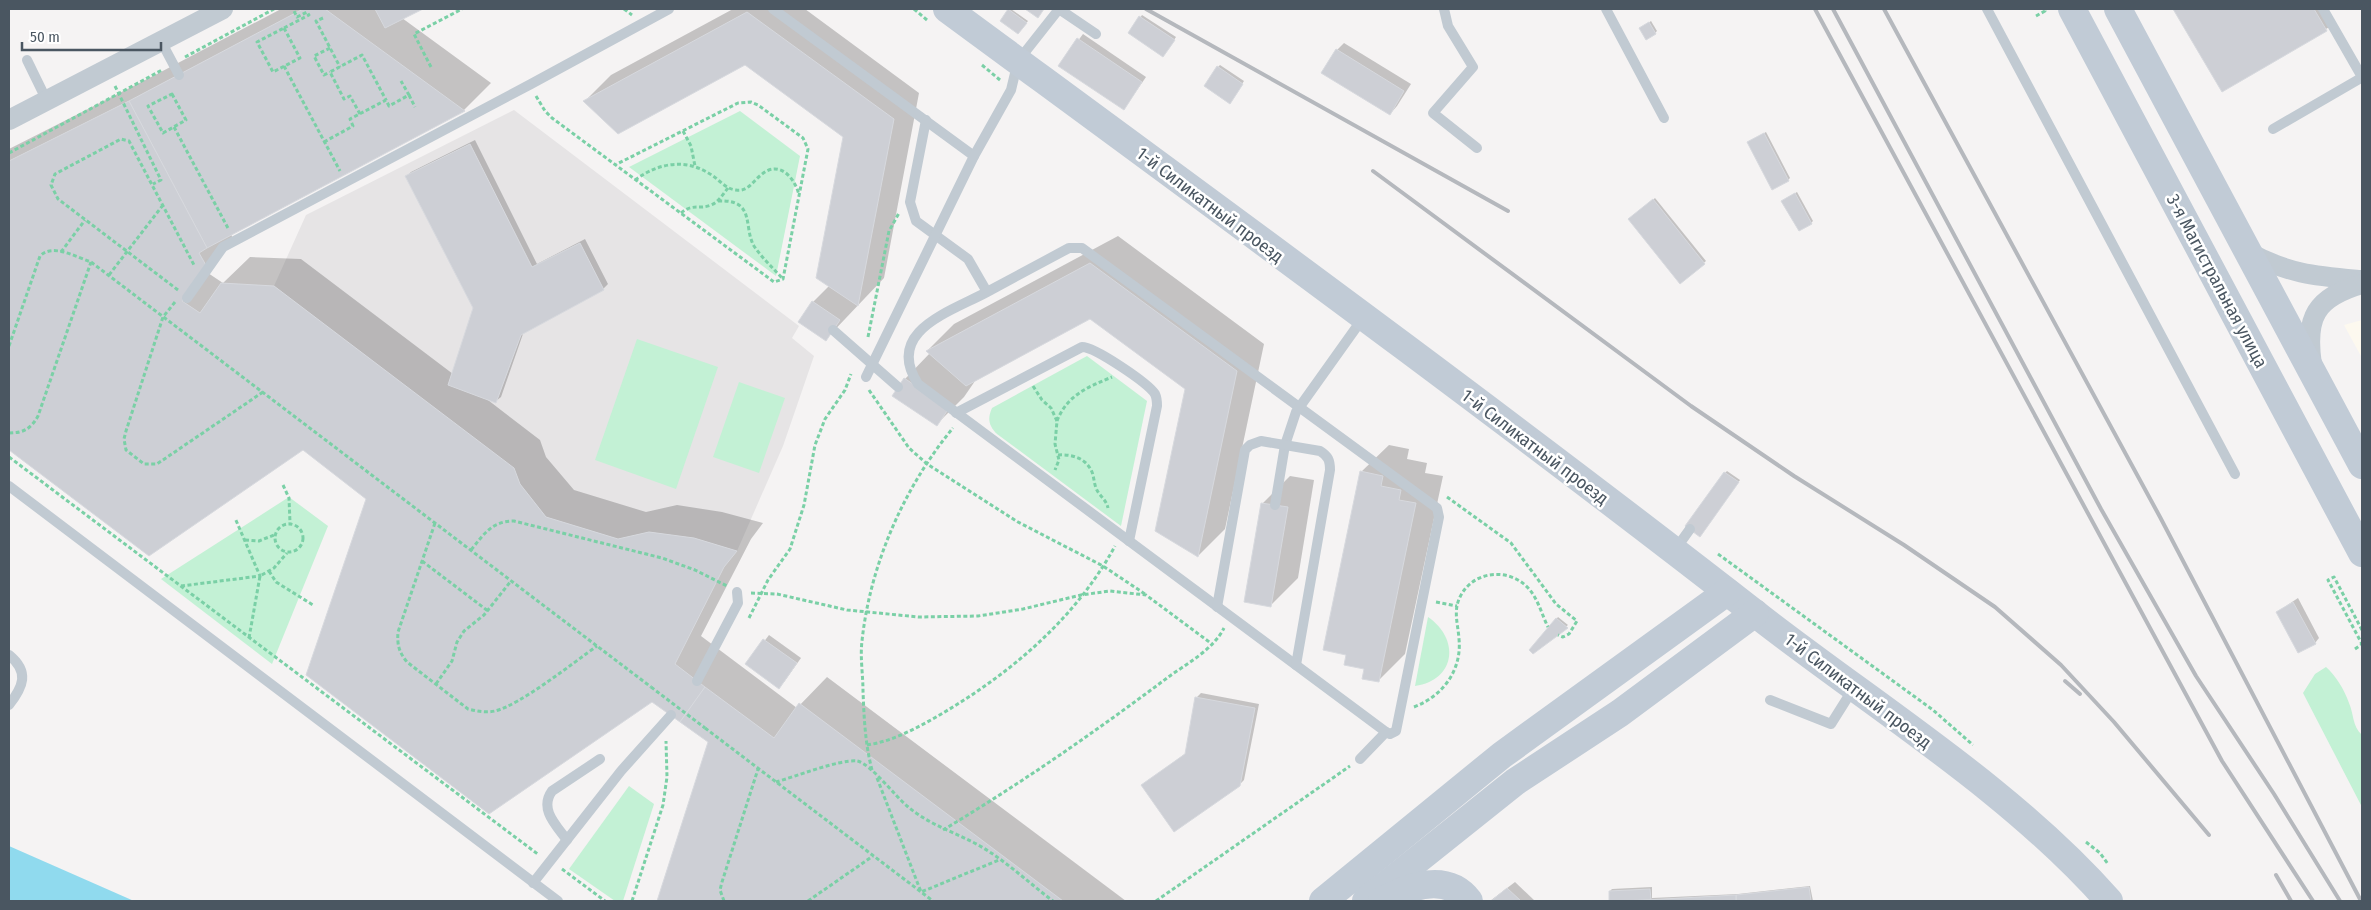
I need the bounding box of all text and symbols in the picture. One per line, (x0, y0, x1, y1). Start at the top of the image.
scale bar (22, 20, 161, 52)
text: 50 m (30, 28, 60, 46)
street label: 1-й Силикатный проезд (1132, 143, 1288, 267)
street label: 3-я Магистральная улица (2162, 190, 2272, 372)
street label: 1-й Силикатный проезд (1457, 385, 1613, 509)
street label: 1-й Силикатный проезд (1780, 629, 1936, 753)

